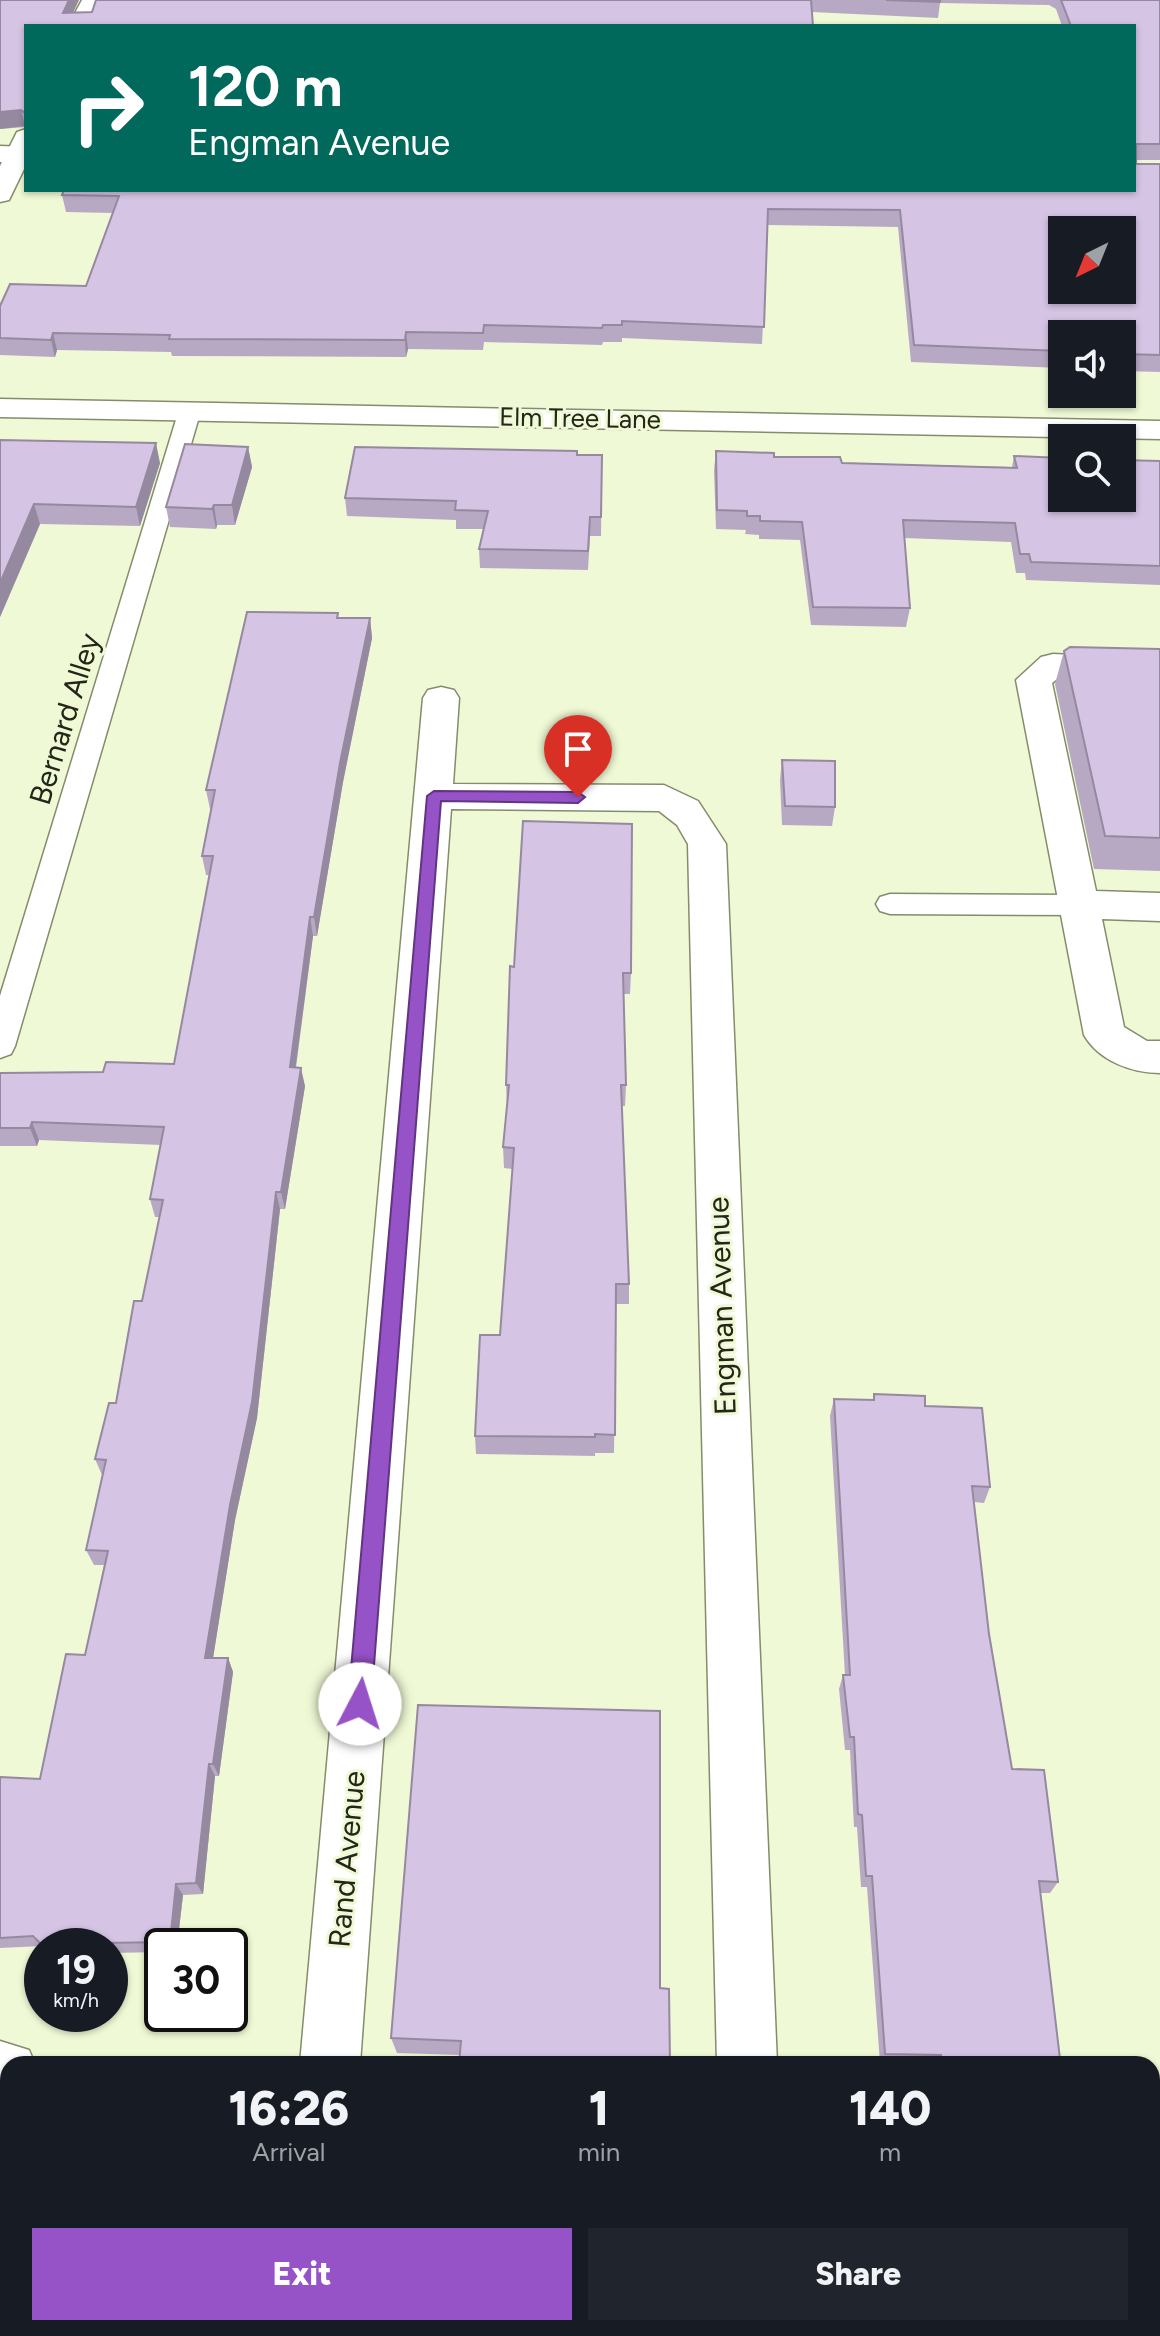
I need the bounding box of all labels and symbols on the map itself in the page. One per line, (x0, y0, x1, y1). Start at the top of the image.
north arrow (1048, 216, 1136, 304)
street label: Elm Tree Lane (499, 401, 661, 435)
street label: Bernard Alley (21, 628, 108, 809)
pin (544, 715, 612, 797)
street label: Engman Avenue (699, 1196, 744, 1416)
position arrow (318, 1662, 402, 1746)
street label: Rand Avenue (320, 1769, 373, 1949)
speed limit sign: 30 (144, 1928, 248, 2032)

